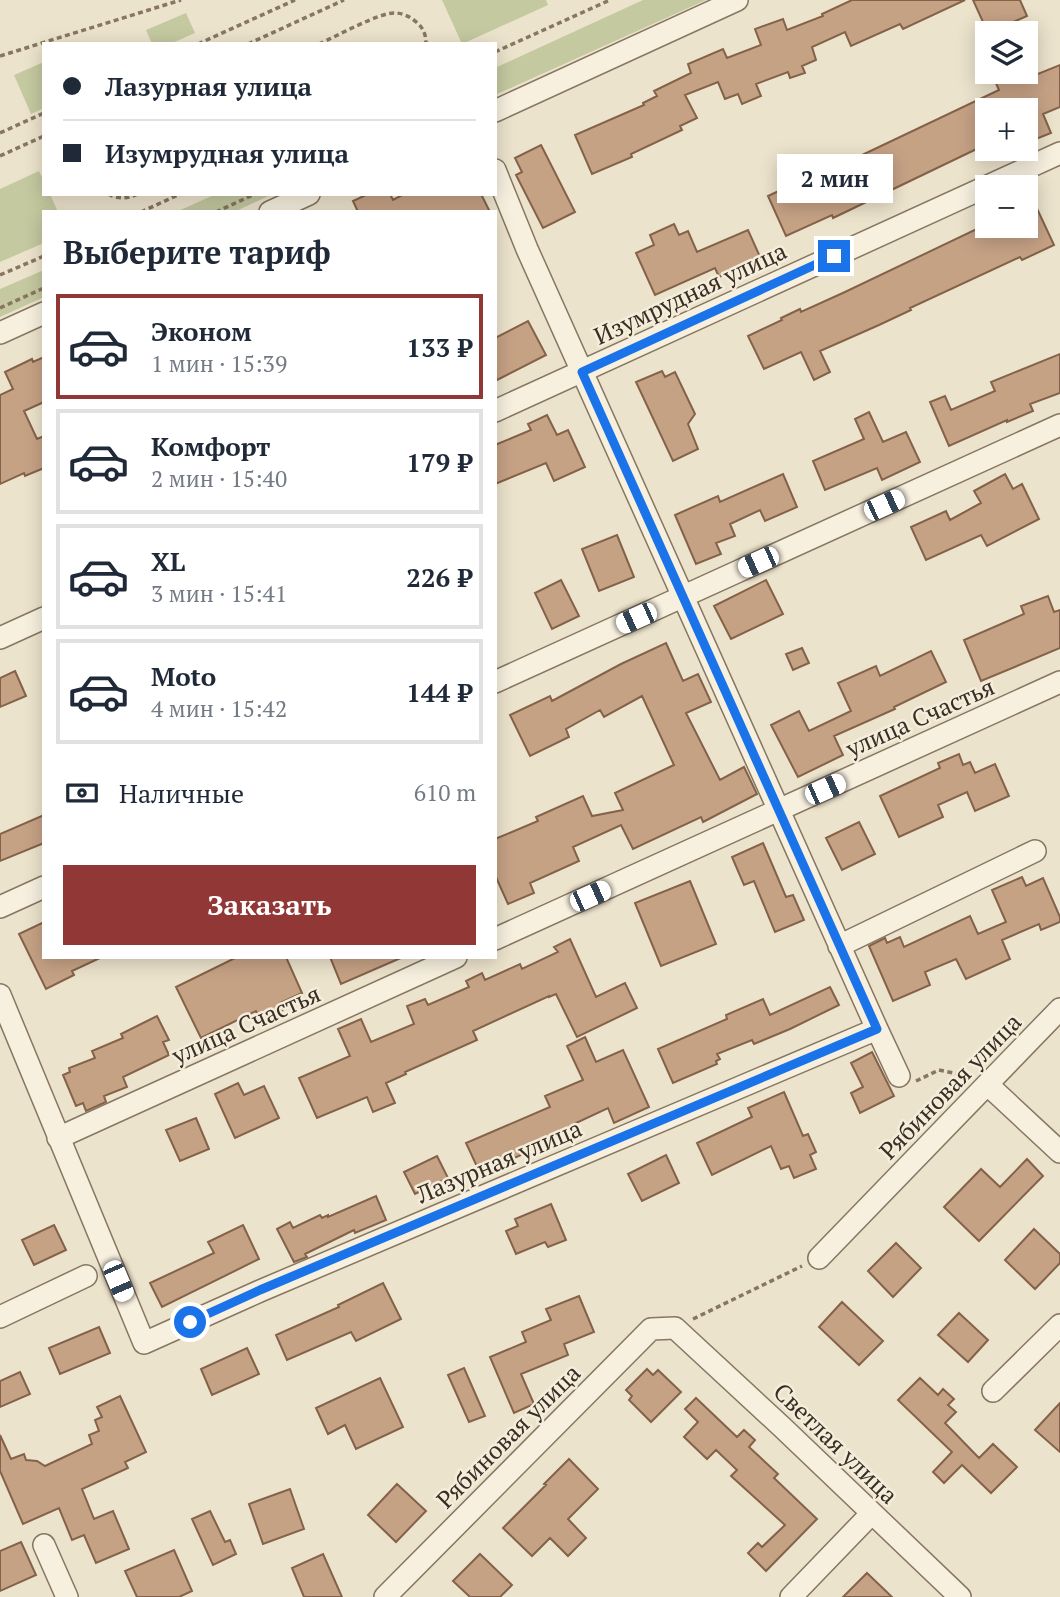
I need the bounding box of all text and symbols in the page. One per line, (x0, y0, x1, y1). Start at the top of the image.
map controls (975, 21, 1038, 238)
button: layers (975, 21, 1038, 84)
text: Лазурная улица (105, 69, 312, 103)
button: + (975, 98, 1038, 161)
text: Изумрудная улица (105, 136, 349, 170)
callout: 2 мин (776, 154, 892, 204)
text: 2 мин (801, 163, 869, 194)
button: − (975, 175, 1038, 238)
text: Выберите тариф (63, 231, 331, 273)
street label: Изумрудная улица (589, 234, 791, 352)
route end (818, 240, 850, 272)
text: Эконом (151, 314, 252, 348)
icon: car (67, 315, 130, 378)
text: 133 ₽ (406, 330, 472, 364)
text: 1 мин · 15:39 (151, 348, 287, 379)
text: Комфорт (151, 429, 270, 463)
icon: car (67, 430, 130, 493)
text: 179 ₽ (406, 445, 472, 479)
text: 2 мин · 15:40 (151, 463, 287, 494)
car (861, 487, 908, 523)
text: XL (151, 544, 185, 578)
car (735, 544, 782, 580)
icon: car (67, 545, 130, 608)
text: 226 ₽ (406, 560, 472, 594)
text: 3 мин · 15:41 (151, 578, 287, 609)
car (613, 600, 660, 636)
text: Moto (151, 659, 216, 693)
icon: car (67, 660, 130, 723)
street label: улица Счастья (840, 670, 999, 764)
text: 144 ₽ (406, 675, 472, 709)
text: 4 мин · 15:42 (151, 693, 287, 724)
car (802, 771, 849, 807)
icon: cash (63, 774, 101, 812)
text: Наличные (119, 776, 244, 810)
text: 610 m (414, 777, 476, 808)
button: Заказать (63, 865, 476, 945)
car (567, 878, 614, 914)
street label: улица Счастья (166, 977, 325, 1071)
street label: Рябиновая улица (872, 1006, 1028, 1166)
street label: Лазурная улица (411, 1112, 586, 1211)
car (101, 1258, 136, 1304)
route start (174, 1306, 206, 1338)
street label: Рябиновая улица (429, 1357, 587, 1515)
street label: Светлая улица (767, 1376, 905, 1510)

